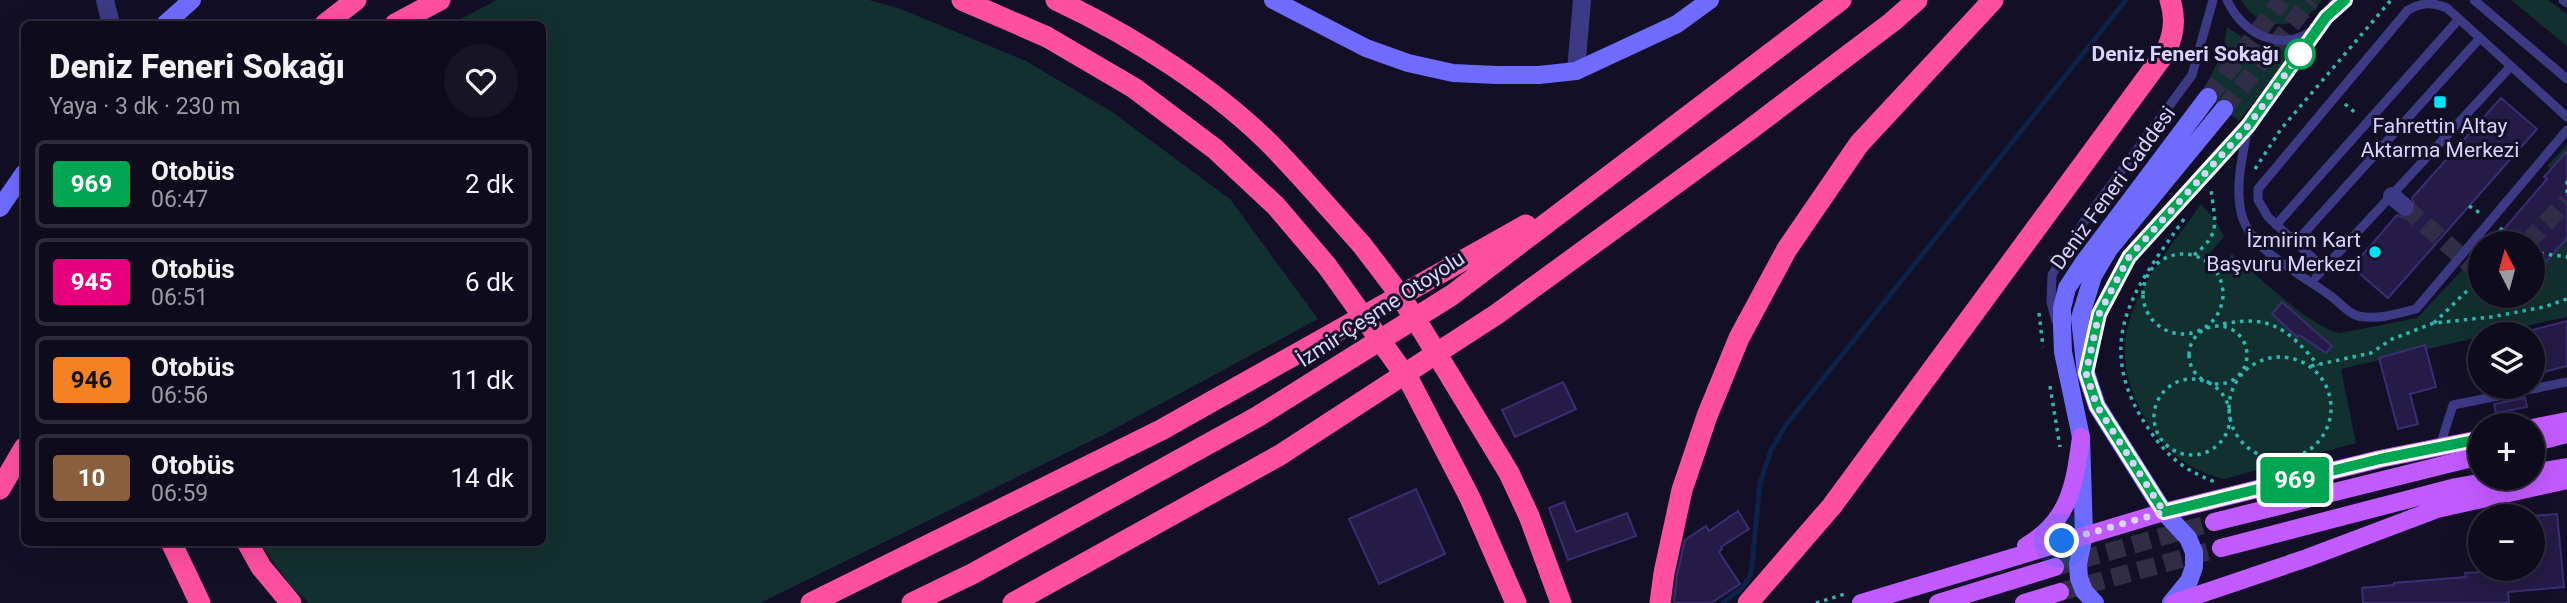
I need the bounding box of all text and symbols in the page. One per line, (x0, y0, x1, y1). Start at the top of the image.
marker: Deniz Feneri Sokağı (2285, 39, 2315, 69)
place label: Deniz Feneri Sokağı (2092, 42, 2279, 66)
button: heart (444, 44, 518, 118)
text: Deniz Feneri Sokağı (49, 47, 345, 86)
text: Yaya · 3 dk · 230 m (49, 93, 240, 120)
marker: Fahrettin Altay Aktarma Merkezi (2432, 94, 2448, 110)
street label: Deniz Feneri Caddesi (2046, 102, 2180, 274)
place label: Fahrettin Altay Aktarma Merkezi (2361, 114, 2519, 162)
text: Otobüs (151, 156, 235, 186)
text: 2 dk (465, 169, 514, 199)
text: 969 (71, 170, 112, 198)
text: 06:47 (151, 186, 208, 213)
place label: İzmirim Kart Başvuru Merkezi (2206, 228, 2361, 276)
north arrow (2468, 231, 2544, 308)
map controls (2468, 231, 2545, 581)
marker: İzmirim Kart Başvuru Merkezi (2367, 244, 2383, 260)
street label: İzmir-Çeşme Otoyolu (1293, 246, 1469, 372)
text: Otobüs (151, 254, 235, 284)
text: 6 dk (465, 267, 514, 297)
text: 945 (71, 268, 112, 296)
text: 06:51 (151, 284, 208, 311)
button: layers (2468, 322, 2545, 399)
text: Otobüs (151, 352, 235, 382)
text: 11 dk (450, 365, 514, 395)
text: 946 (71, 366, 112, 394)
text: 06:56 (151, 382, 208, 409)
button: + (2468, 413, 2545, 490)
text: Otobüs (151, 450, 235, 480)
line badge: 969 (2255, 457, 2335, 503)
text: 14 dk (450, 463, 514, 493)
text: 10 (78, 464, 105, 492)
text: 969 (2274, 466, 2316, 494)
text: 06:59 (151, 480, 208, 507)
button: − (2468, 504, 2545, 581)
your location (2044, 523, 2079, 558)

